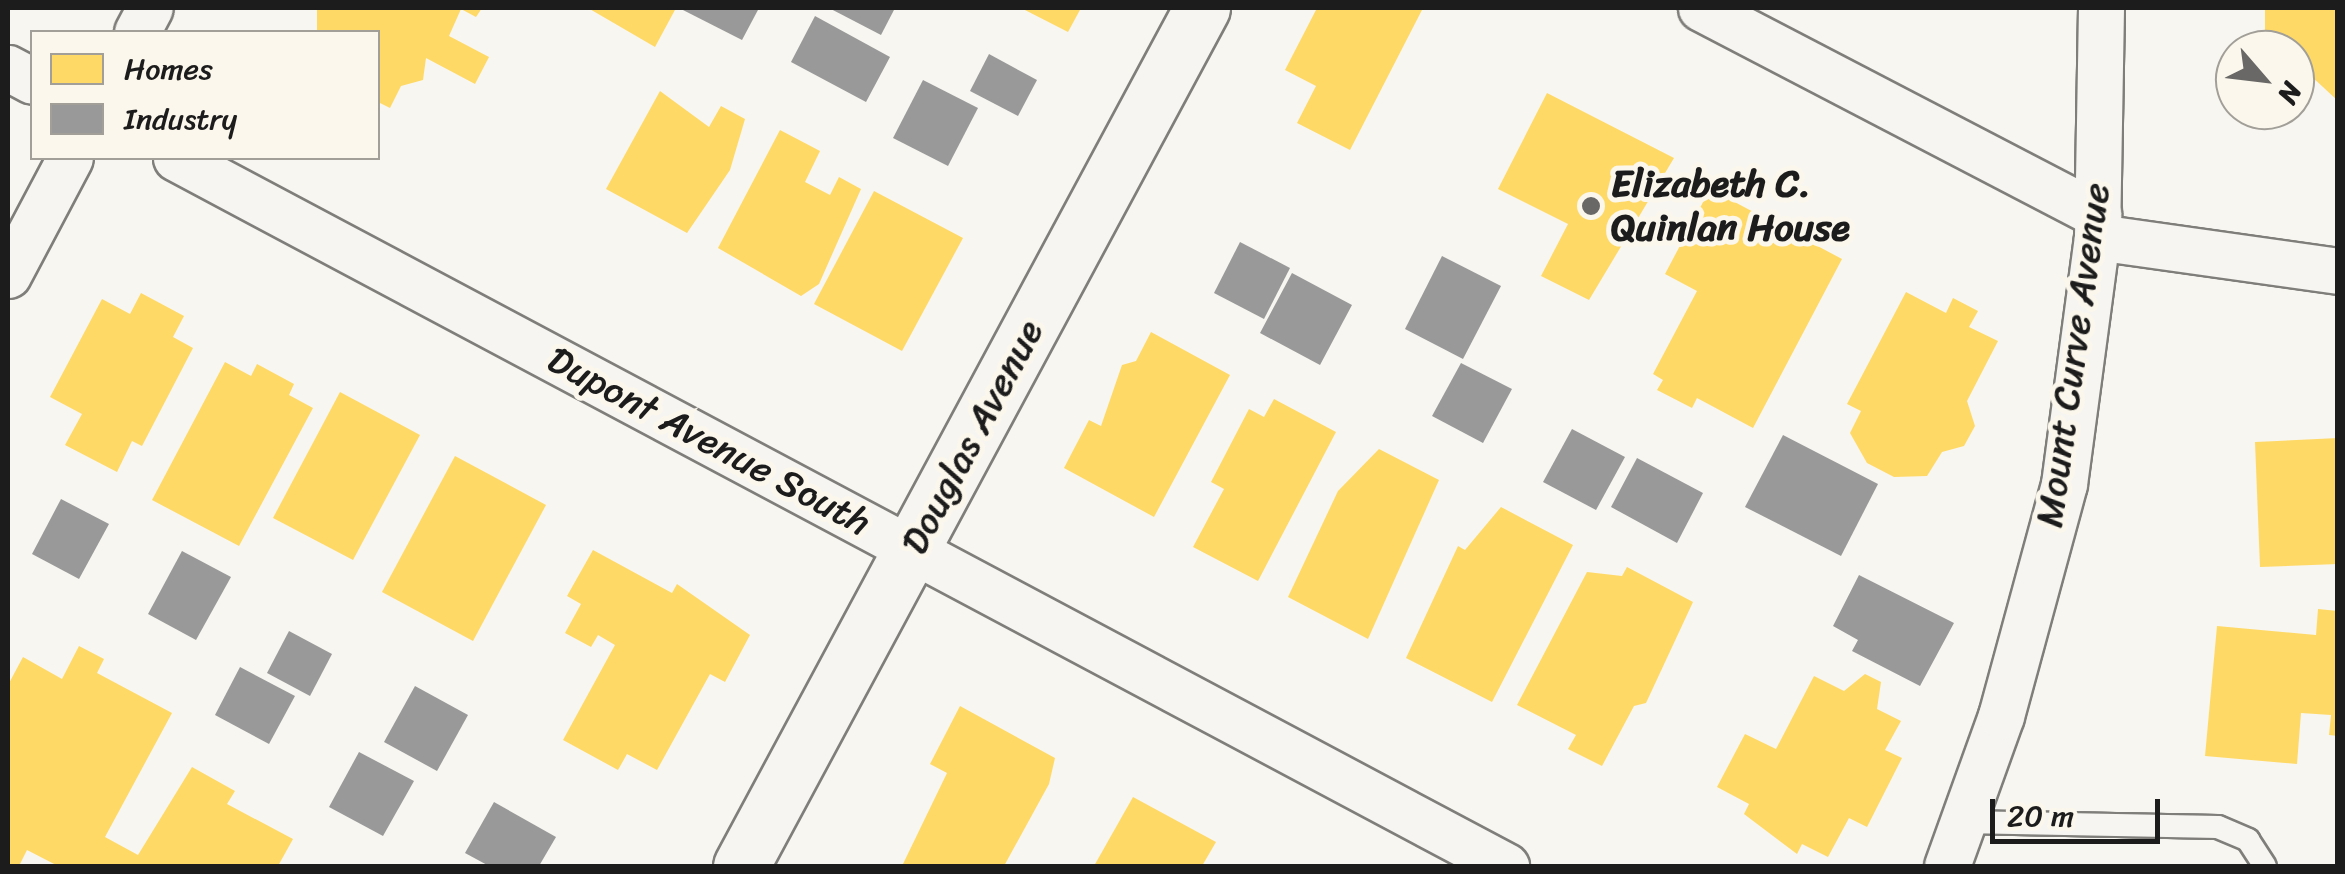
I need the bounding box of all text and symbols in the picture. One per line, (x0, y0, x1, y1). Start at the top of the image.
legend (30, 30, 380, 160)
north arrow (2215, 30, 2315, 130)
text: Homes (124, 42, 213, 96)
text: N (2264, 73, 2316, 113)
text: Industry (124, 92, 237, 146)
place label: Elizabeth C. Quinlan House (1611, 161, 1850, 250)
street label: Mount Curve Avenue (2026, 181, 2120, 529)
marker: Elizabeth C. Quinlan House (1580, 195, 1602, 217)
street label: Douglas Avenue (891, 312, 1053, 562)
street label: Dupont Avenue South (540, 337, 878, 545)
scale bar (1995, 779, 2165, 841)
text: 20 m (2007, 789, 2074, 843)

